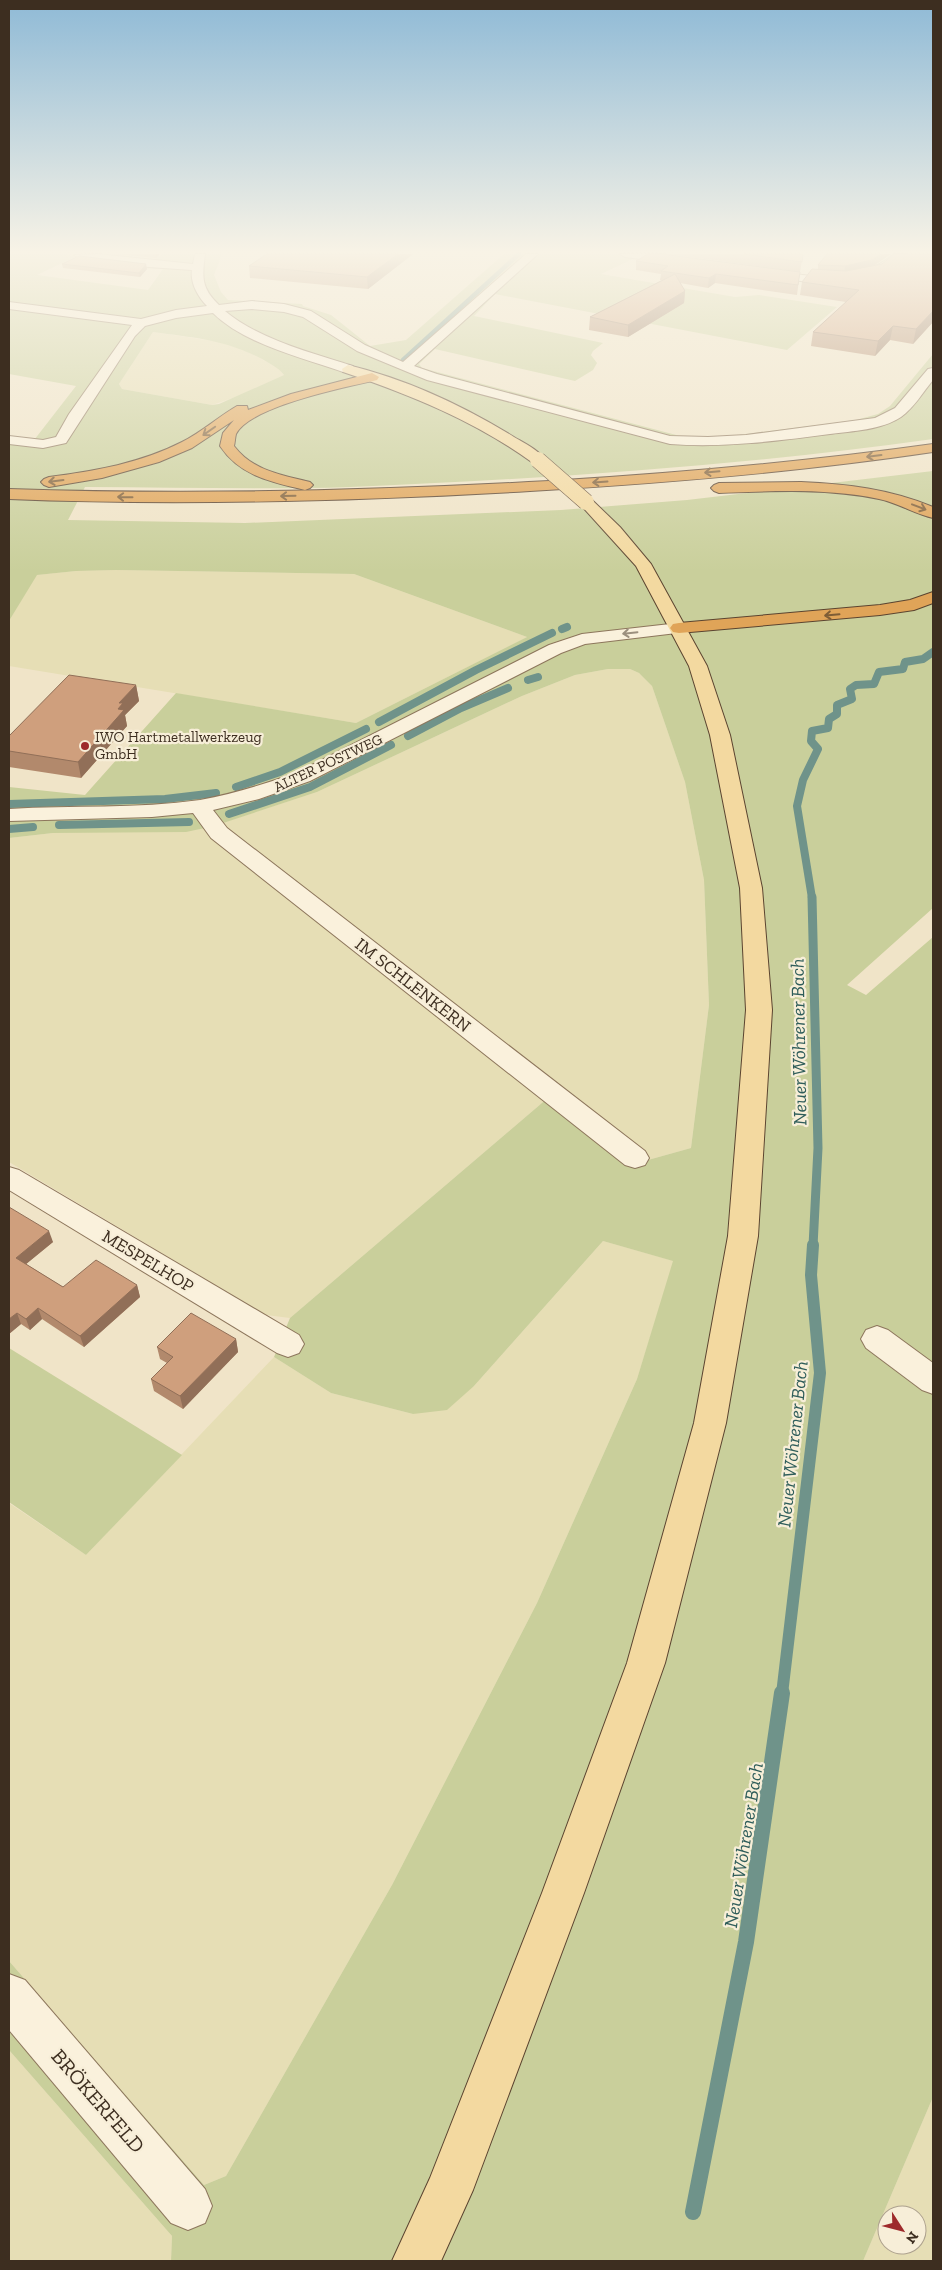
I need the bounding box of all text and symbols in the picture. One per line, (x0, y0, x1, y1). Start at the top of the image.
one-way arrow (202, 426, 216, 436)
one-way arrow (866, 451, 882, 461)
one-way arrow (705, 468, 721, 477)
one-way arrow (48, 476, 64, 486)
one-way arrow (593, 477, 609, 486)
one-way arrow (280, 491, 296, 500)
one-way arrow (117, 492, 134, 502)
one-way arrow (911, 503, 926, 512)
one-way arrow (824, 610, 840, 619)
one-way arrow (622, 628, 638, 638)
place label: IWO Hartmetallwerkzeug GmbH (95, 728, 262, 763)
street label: ALTER POSTWEG (271, 730, 385, 796)
marker: IWO Hartmetallwerkzeug GmbH (79, 740, 91, 752)
street label: IM SCHLENKERN (351, 933, 475, 1037)
water label: Neuer Wöhrener Bach (786, 958, 811, 1126)
street label: MESPELHOP (98, 1225, 198, 1297)
water label: Neuer Wöhrener Bach (772, 1360, 813, 1528)
water label: Neuer Wöhrener Bach (719, 1761, 768, 1929)
street label: BRÖKERFELD (46, 2044, 150, 2158)
north arrow (877, 2205, 927, 2255)
text: N (902, 2228, 922, 2247)

